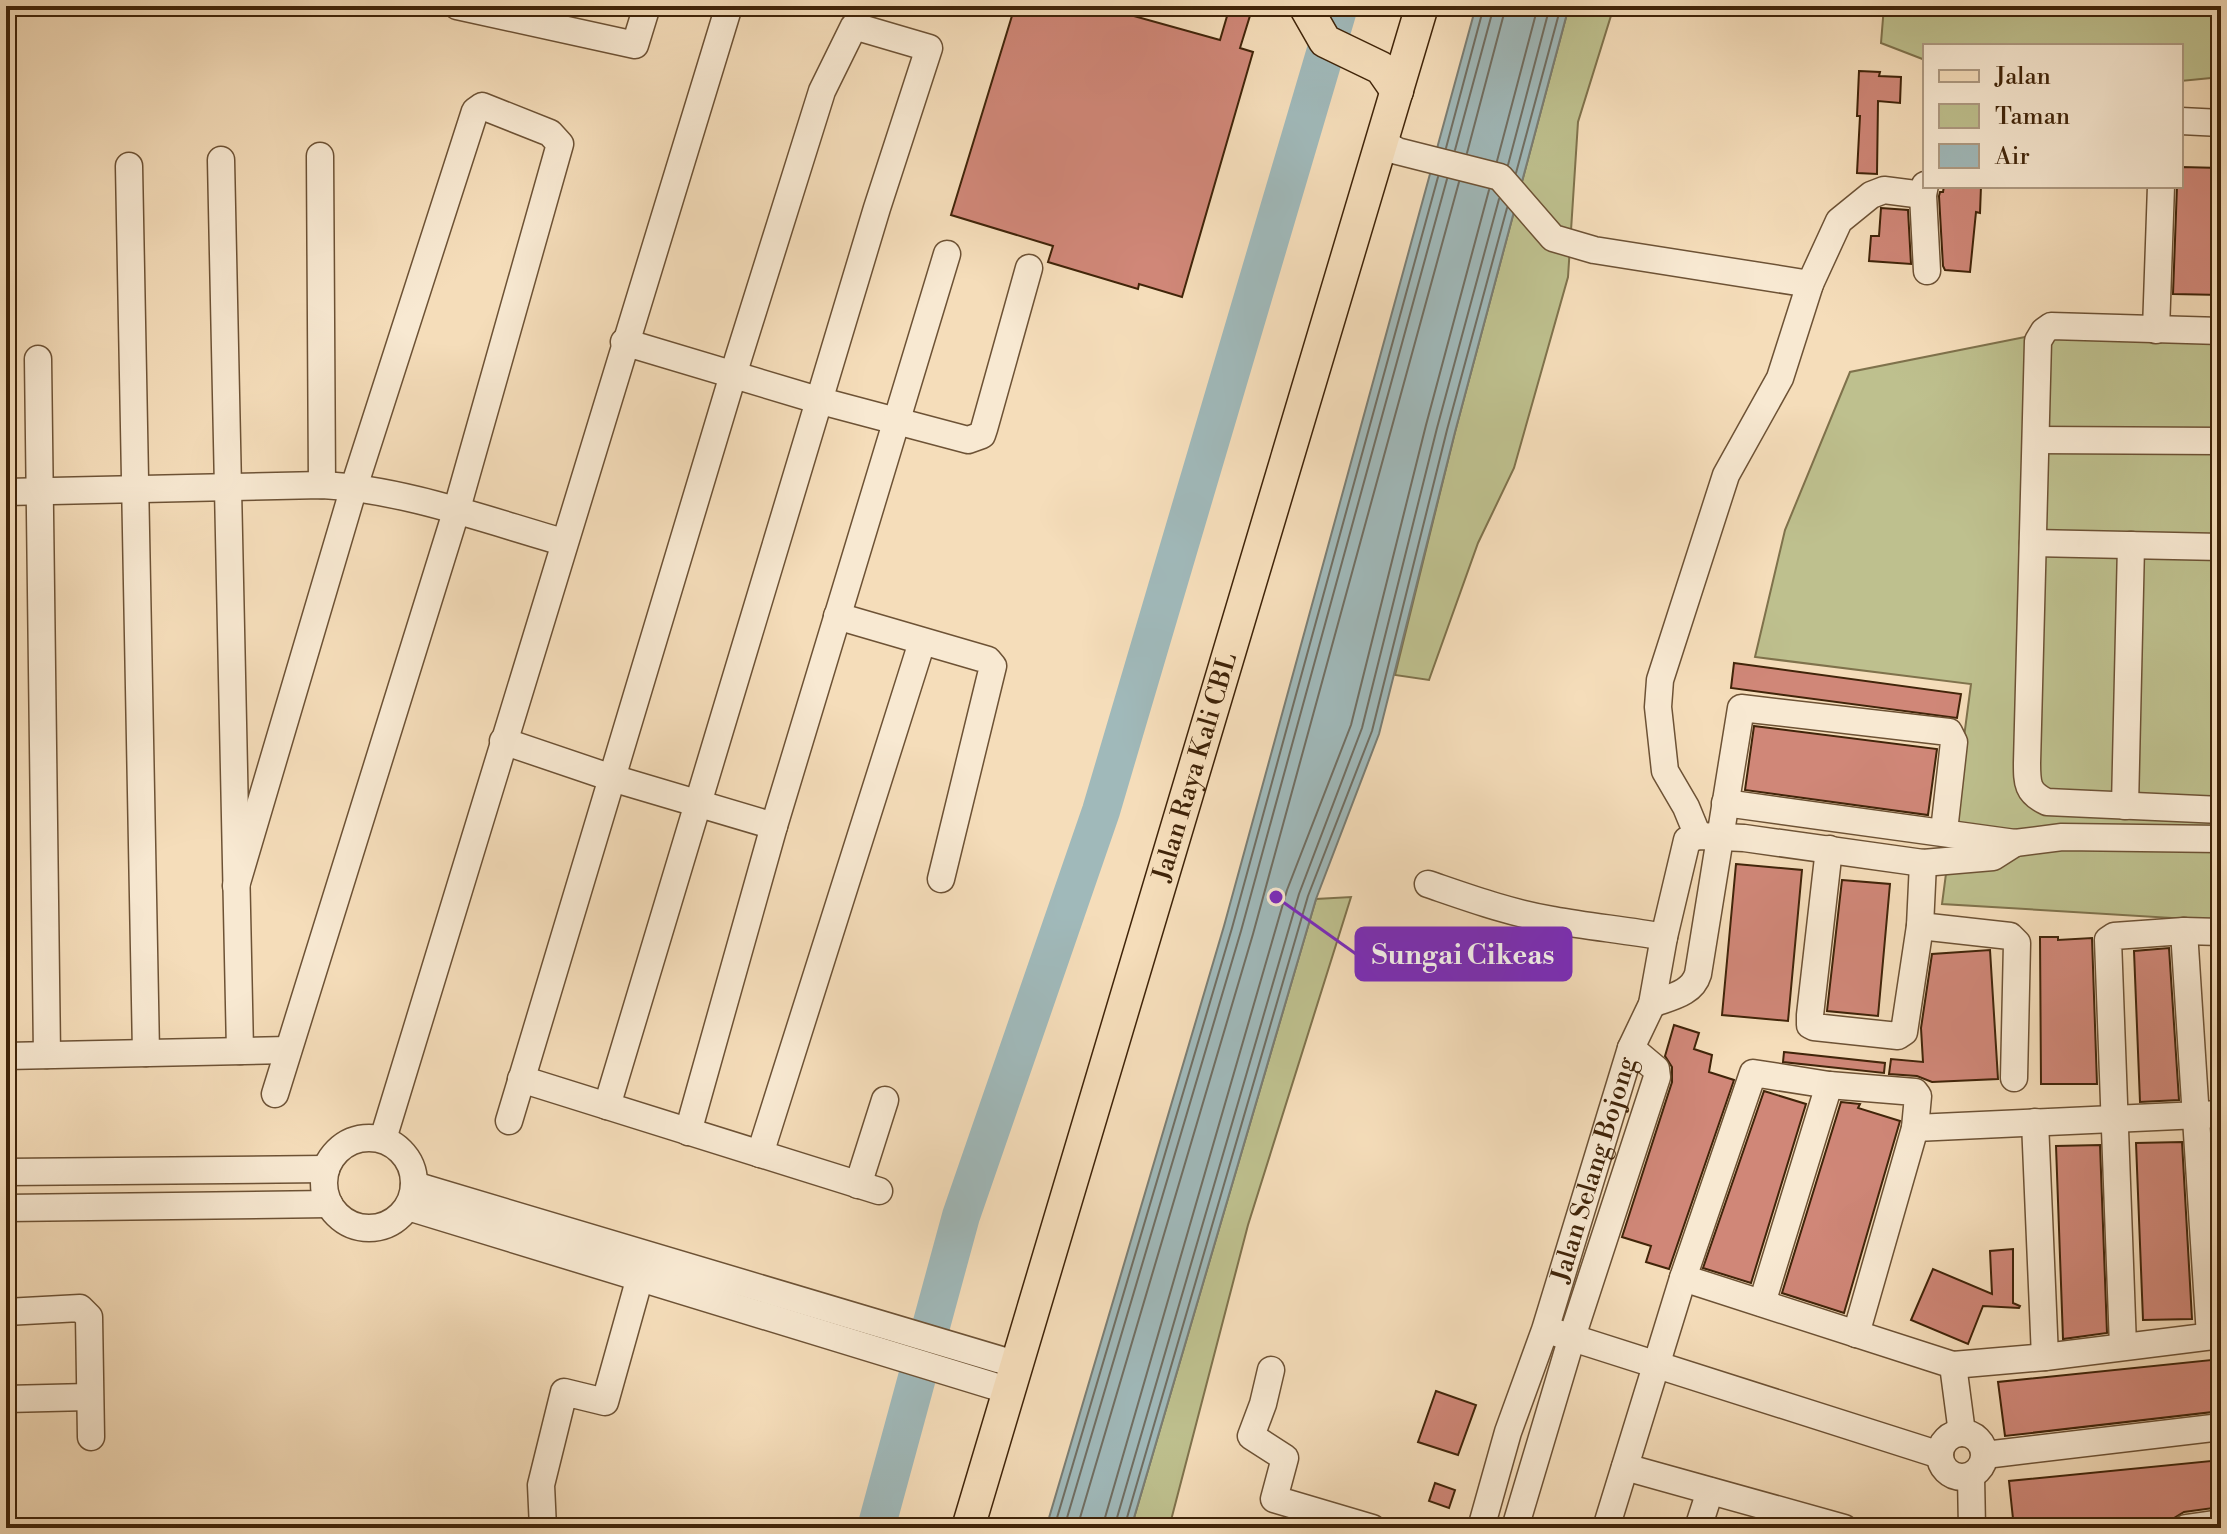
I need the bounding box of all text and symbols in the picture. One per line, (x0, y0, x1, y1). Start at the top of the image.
legend (1923, 44, 2183, 188)
text: Jalan (1994, 62, 2051, 92)
text: Taman (1995, 102, 2070, 132)
text: Air (1994, 142, 2030, 172)
street label: Jalan Raya Kali CBL (1146, 649, 1244, 886)
callout: Sungai Cikeas (1356, 928, 1571, 980)
text: Sungai Cikeas (1372, 938, 1554, 973)
street label: Jalan Selang Bojong (1544, 1052, 1644, 1287)

